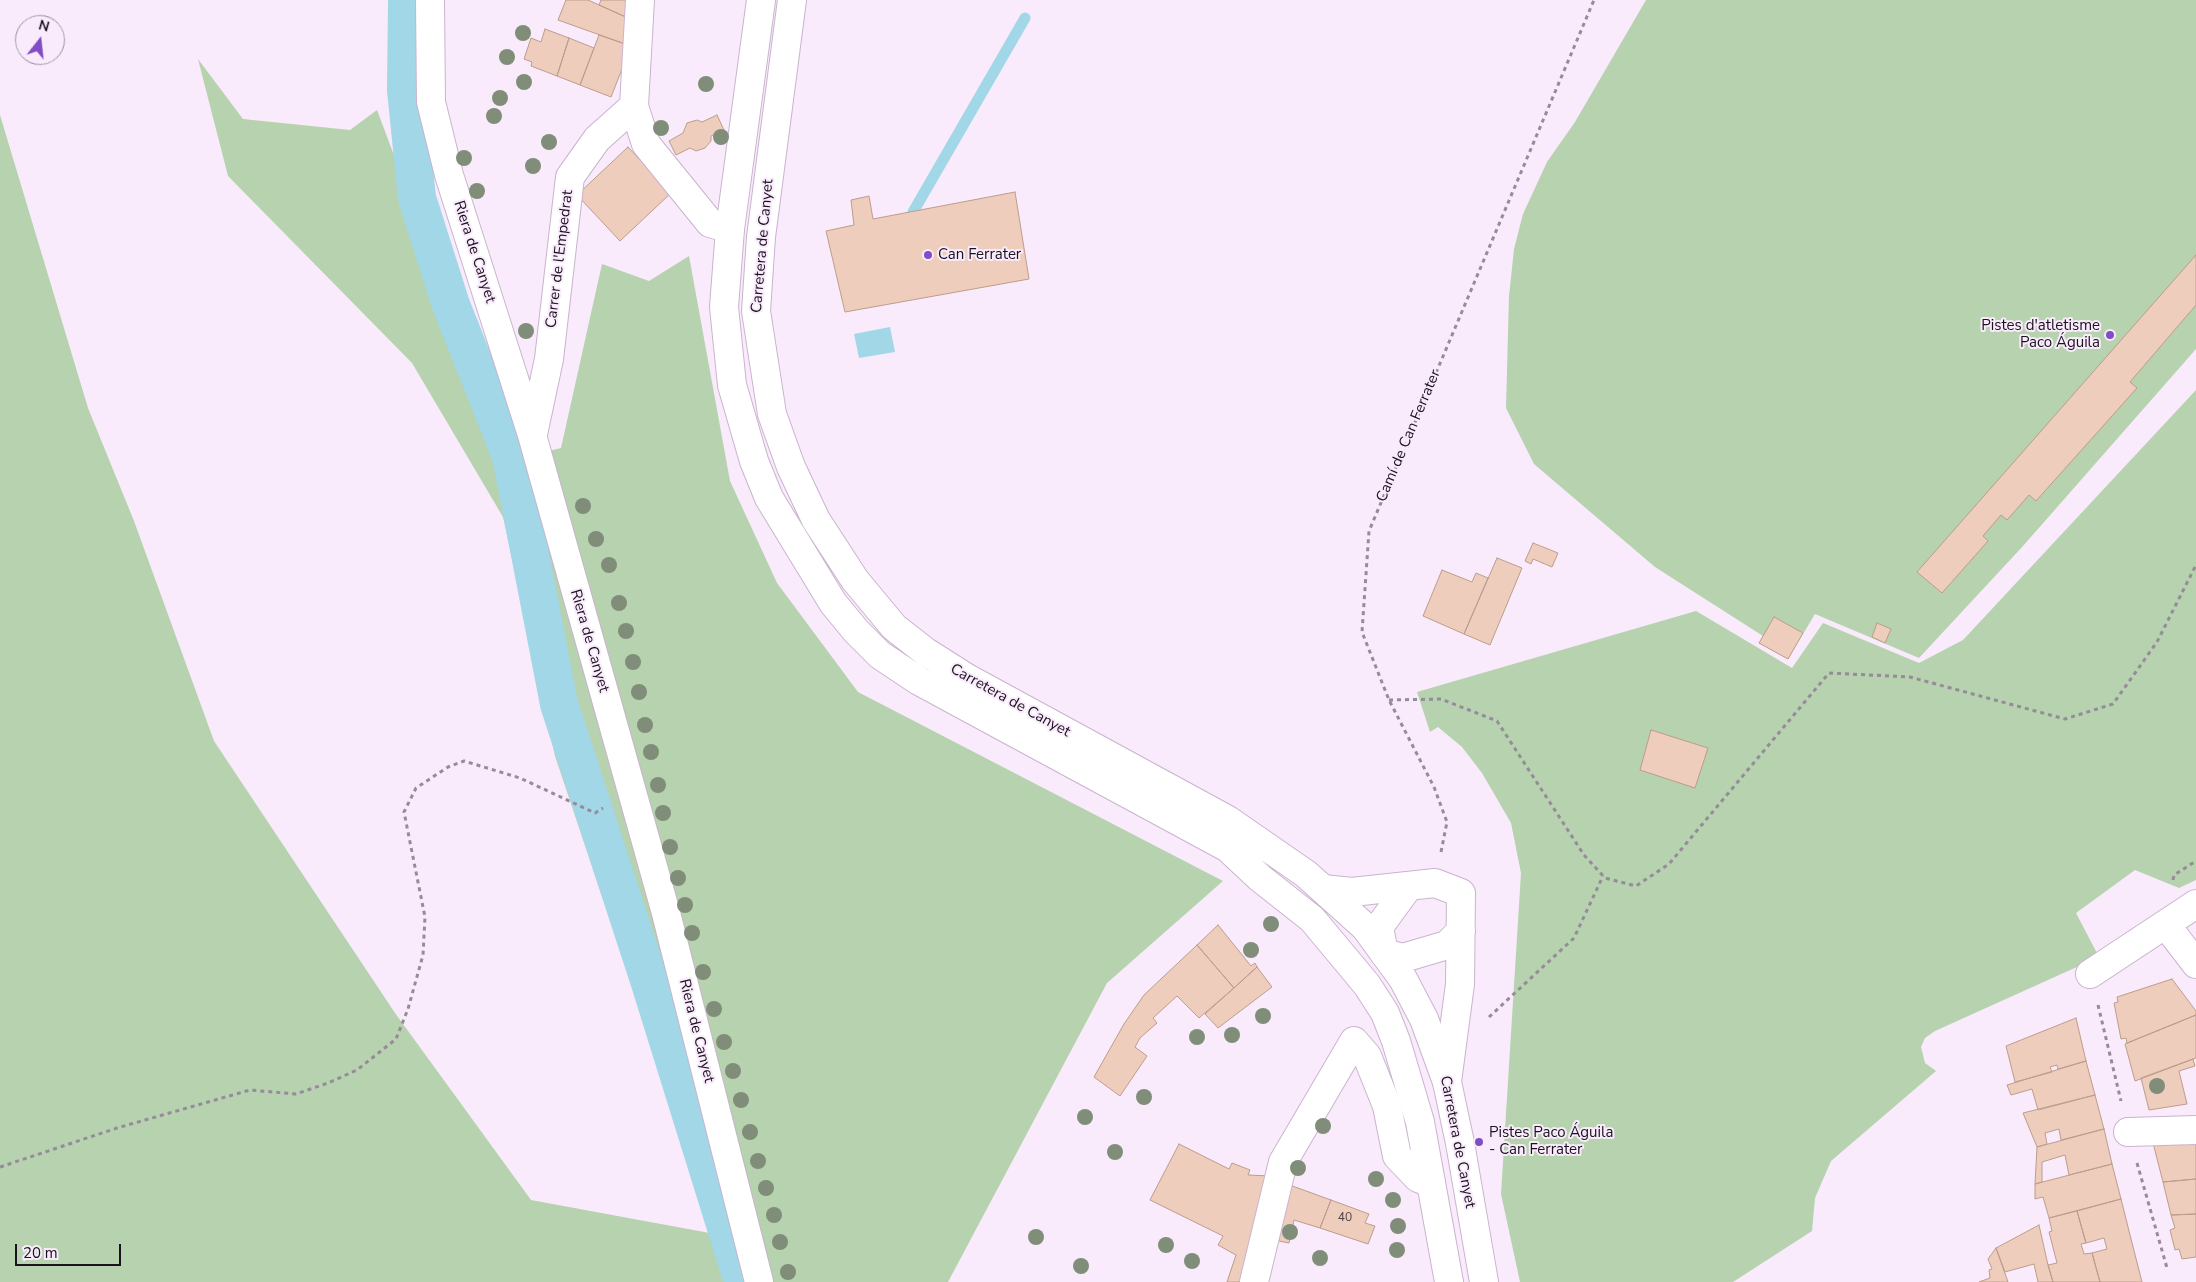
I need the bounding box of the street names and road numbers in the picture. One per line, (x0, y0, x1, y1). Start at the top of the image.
street label: Carretera de Canyet (748, 178, 778, 314)
street label: Carrer de l'Empedrat (543, 189, 577, 329)
street label: Riera de Canyet (449, 199, 499, 305)
street label: Camí de Can Ferrater (1373, 367, 1445, 505)
street label: Riera de Canyet (566, 587, 612, 695)
street label: Carretera de Canyet (947, 661, 1073, 741)
street label: Riera de Canyet (674, 977, 718, 1085)
street label: Carretera de Canyet (1435, 1074, 1479, 1210)

